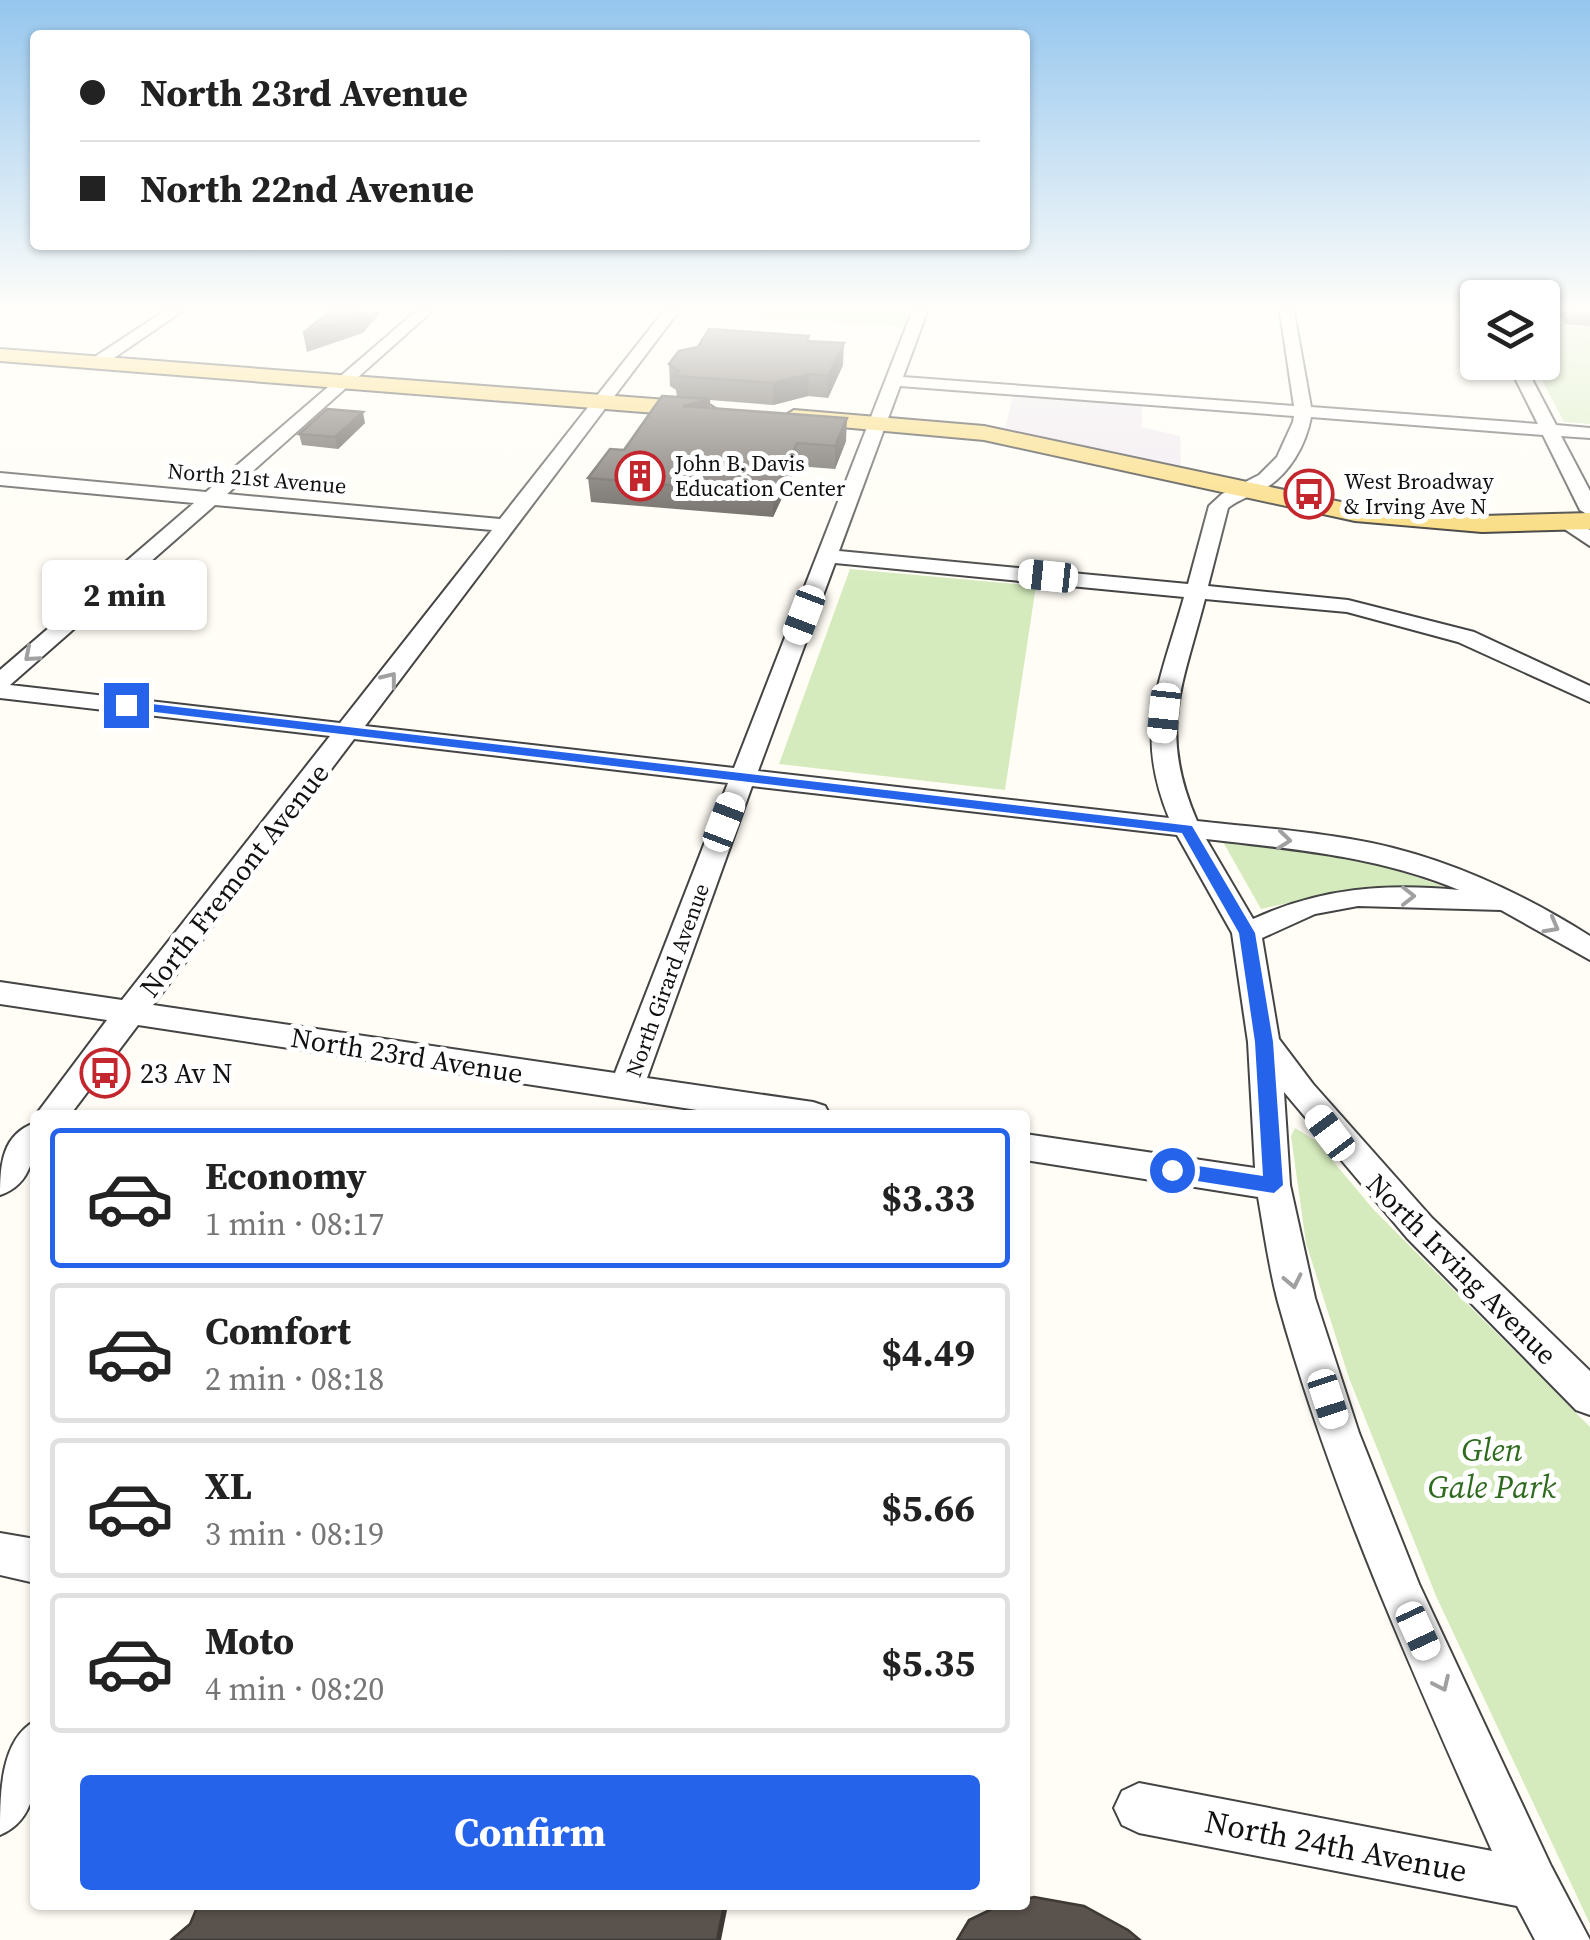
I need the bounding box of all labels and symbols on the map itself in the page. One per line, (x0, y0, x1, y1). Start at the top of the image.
place label: John B. Davis Education Center (674, 448, 846, 503)
building icon: John B. Davis Education Center (614, 450, 666, 502)
street label: North 21st Avenue (166, 455, 348, 501)
place label: West Broadway & Irving Ave N (1344, 466, 1495, 521)
bus stop icon: West Broadway & Irving Ave N (1283, 468, 1335, 520)
car (1017, 558, 1079, 594)
callout: 2 min (44, 560, 208, 630)
car (779, 582, 829, 648)
one-way arrow (24, 644, 43, 662)
one-way arrow (379, 672, 396, 690)
car (1146, 682, 1182, 744)
route end (104, 683, 149, 728)
street label: North Fremont Avenue (131, 755, 337, 1005)
car (699, 789, 749, 855)
one-way arrow (1276, 829, 1292, 850)
street label: North Girard Avenue (618, 879, 716, 1081)
one-way arrow (1401, 885, 1417, 906)
one-way arrow (1541, 914, 1559, 933)
street label: North 23rd Avenue (288, 1018, 526, 1092)
bus stop icon: 23 Av N (79, 1047, 131, 1099)
place label: 23 Av N (140, 1054, 233, 1092)
car (1300, 1100, 1360, 1166)
route start (1150, 1148, 1195, 1193)
street label: North Irving Avenue (1358, 1165, 1566, 1373)
one-way arrow (1281, 1272, 1302, 1289)
car (1304, 1366, 1352, 1432)
park label: Glen Gale Park (1428, 1428, 1557, 1509)
car (1392, 1597, 1444, 1665)
one-way arrow (1429, 1674, 1449, 1692)
street label: North 24th Avenue (1201, 1799, 1471, 1893)

